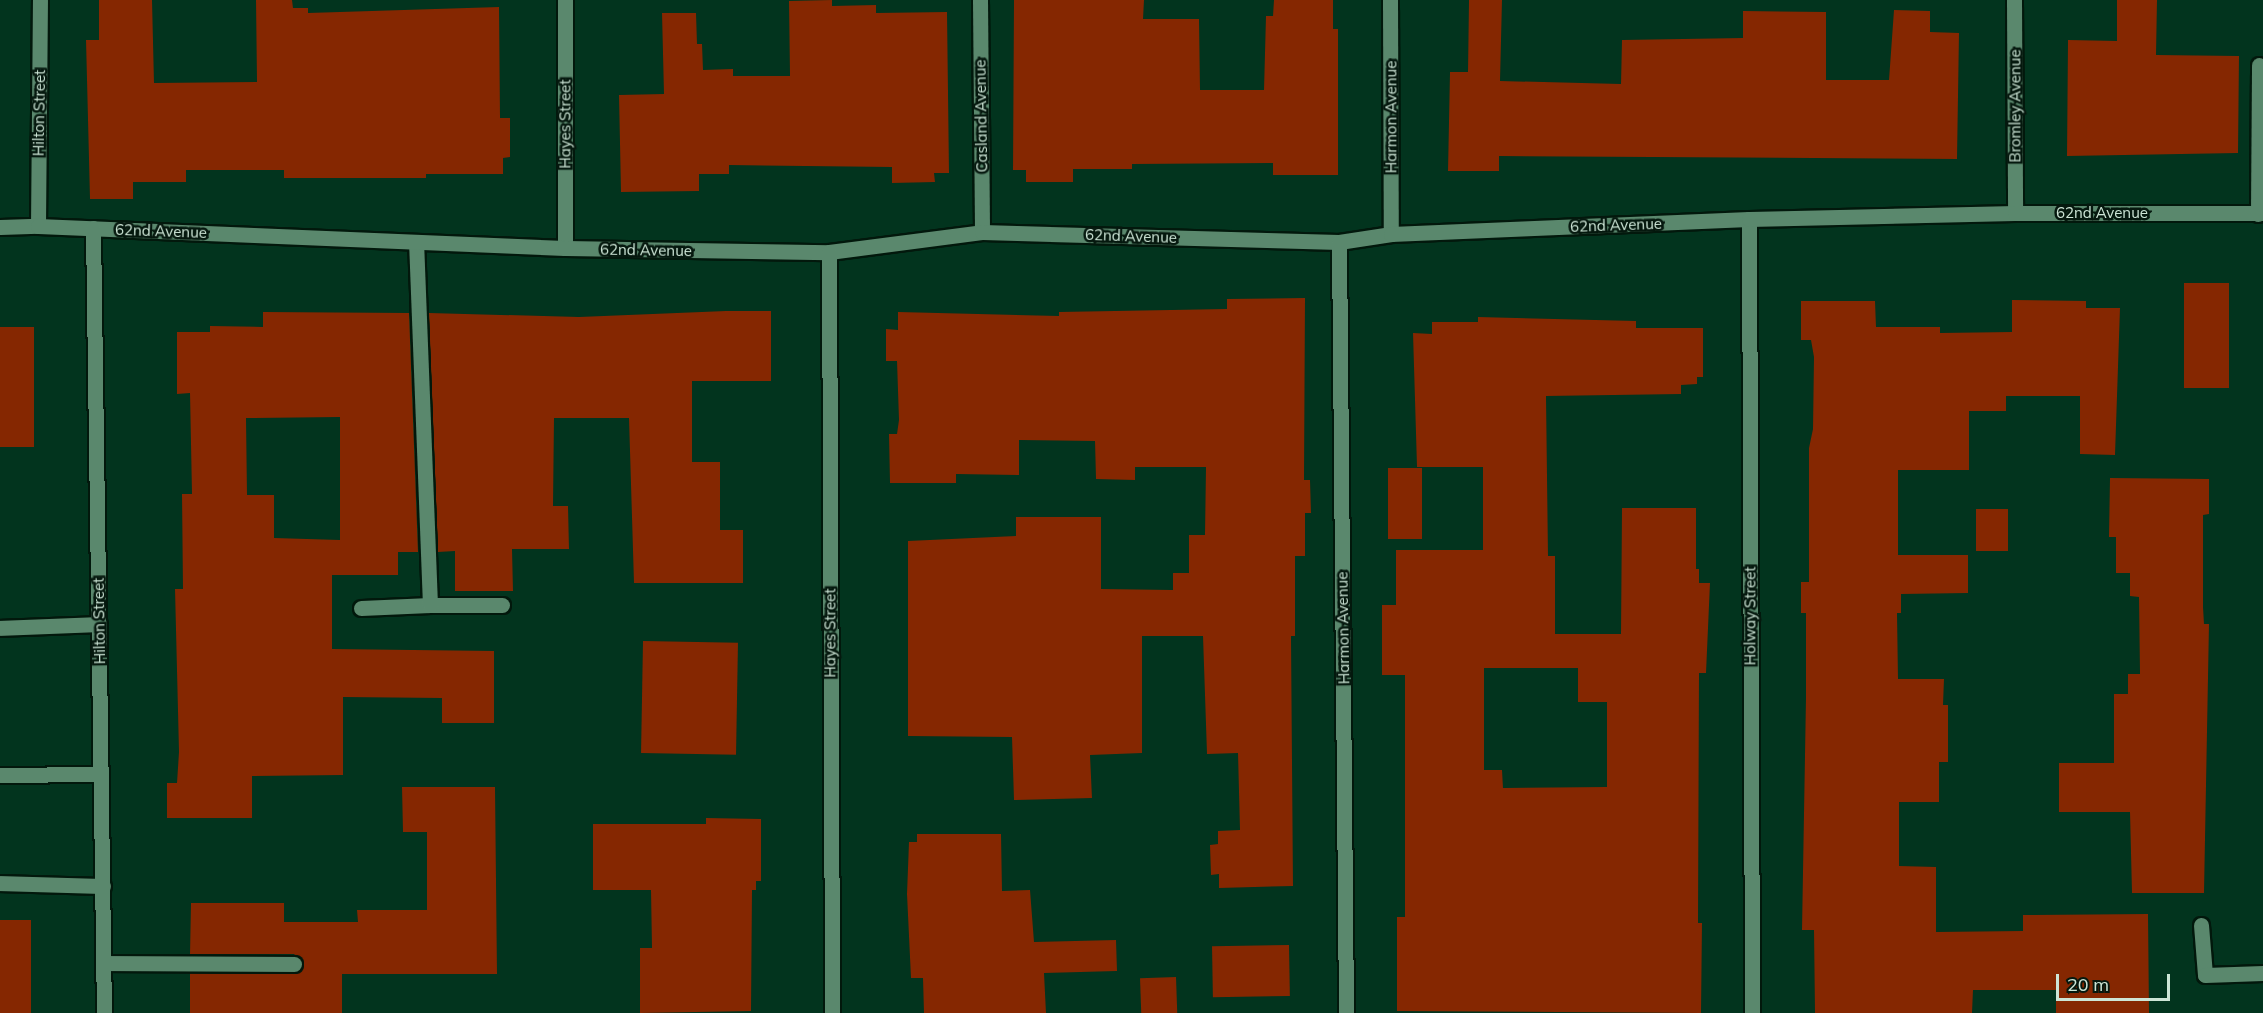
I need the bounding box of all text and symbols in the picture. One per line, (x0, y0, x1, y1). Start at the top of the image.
street label: Bromley Avenue (2006, 49, 2024, 163)
street label: Casland Avenue (971, 59, 991, 173)
street label: Harmon Avenue (1382, 61, 1400, 173)
street label: Hilton Street (29, 70, 49, 156)
street label: Hayes Street (556, 79, 574, 169)
street label: 62nd Avenue (2056, 204, 2148, 222)
street label: 62nd Avenue (1570, 214, 1662, 236)
street label: 62nd Avenue (115, 220, 207, 242)
street label: 62nd Avenue (1085, 225, 1177, 247)
street label: 62nd Avenue (600, 240, 692, 260)
street label: Holway Street (1741, 567, 1759, 665)
street label: Harmon Avenue (1333, 572, 1353, 684)
street label: Hilton Street (89, 578, 109, 664)
street label: Hayes Street (821, 588, 839, 678)
scale bar (2059, 962, 2173, 1000)
text: 20 m (2067, 973, 2109, 996)

